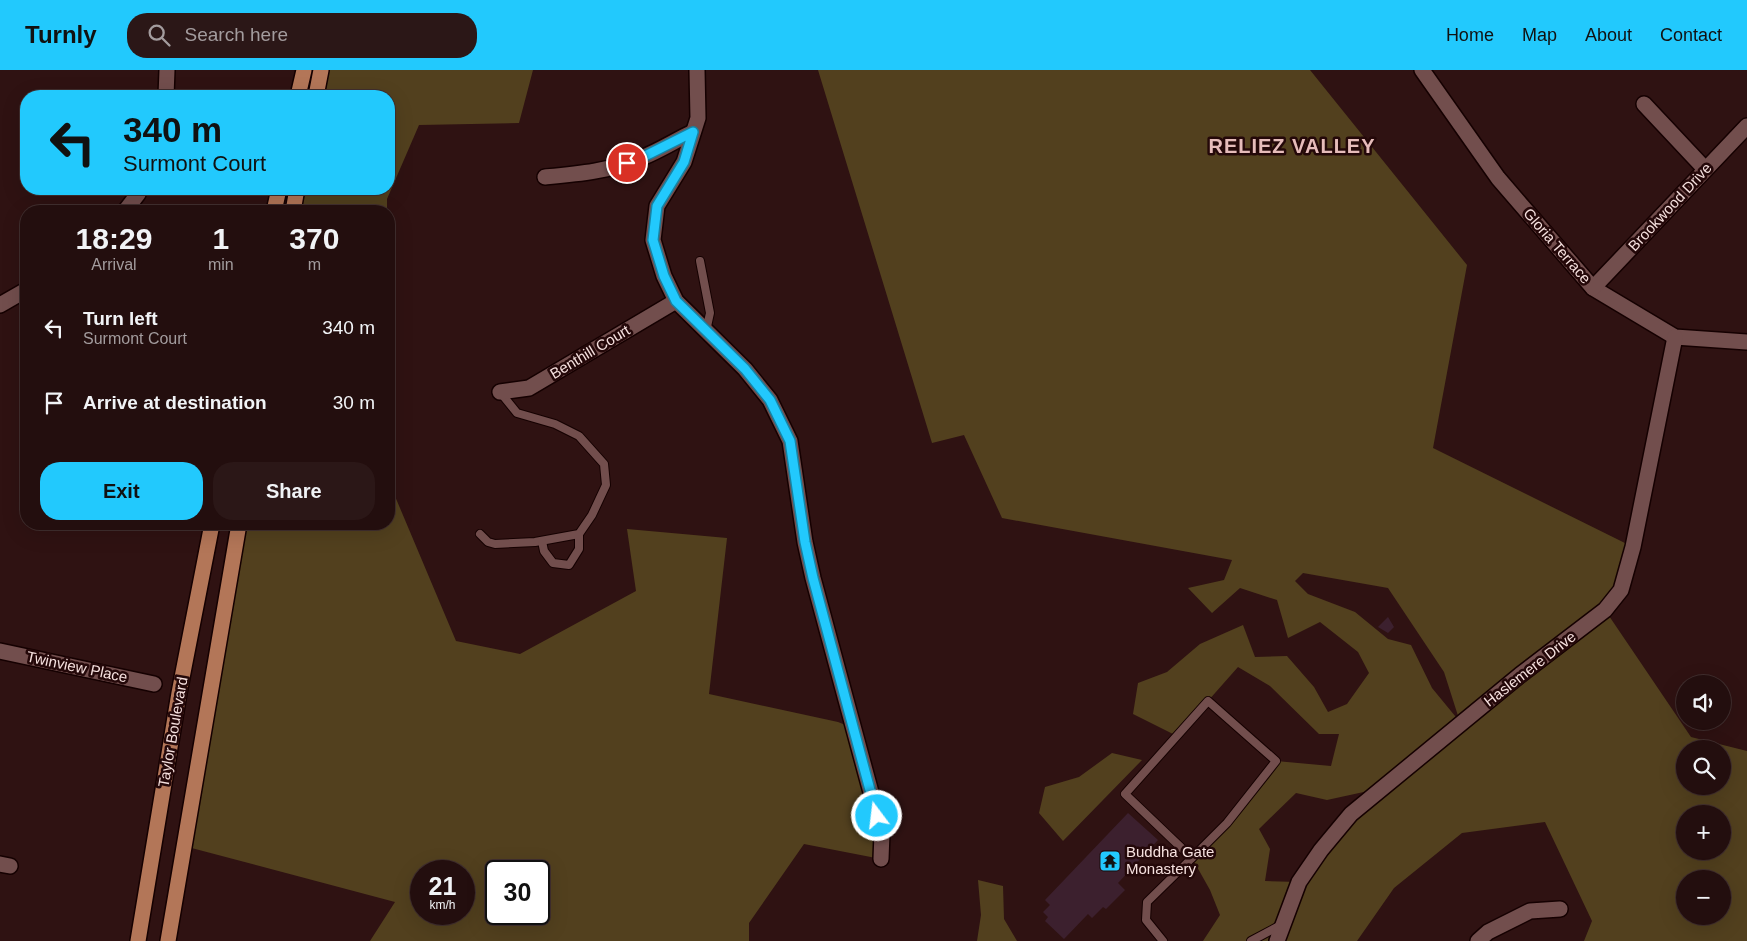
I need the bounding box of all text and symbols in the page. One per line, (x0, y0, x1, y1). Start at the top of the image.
search box (127, 13, 477, 58)
text: Turnly (25, 21, 97, 48)
icon: search (145, 21, 173, 49)
text: Search here (185, 24, 288, 45)
text: Home (1446, 25, 1494, 45)
text: Map (1522, 25, 1557, 45)
text: About (1585, 25, 1632, 45)
text: Contact (1660, 25, 1722, 45)
icon: left (40, 110, 105, 175)
text: 340 m (123, 110, 222, 149)
district label: RELIEZ VALLEY (1208, 135, 1376, 157)
pin (606, 142, 648, 184)
icon: arrive (613, 149, 641, 177)
text: Surmont Court (123, 151, 266, 176)
street label: Brookwood Drive (1624, 159, 1715, 254)
street label: Gloria Terrace (1520, 205, 1595, 287)
text: 18:29 (76, 222, 152, 255)
text: 1 (212, 222, 229, 255)
text: 370 (289, 222, 339, 255)
text: Arrival (91, 256, 137, 273)
text: min (208, 256, 234, 273)
text: m (308, 256, 321, 273)
text: Turn left (83, 308, 158, 329)
icon: left (40, 314, 68, 342)
text: 340 m (322, 317, 375, 338)
street label: Benthill Court (547, 321, 633, 382)
text: Surmont Court (83, 330, 187, 347)
icon: arrive (40, 389, 68, 417)
text: Arrive at destination (83, 392, 267, 413)
text: 30 m (333, 392, 375, 413)
button: Exit (40, 462, 203, 520)
button: Share (213, 462, 375, 520)
street label: Haslemere Drive (1480, 628, 1579, 710)
street label: Twinview Place (25, 648, 129, 685)
street label: Taylor Boulevard (154, 675, 191, 788)
map controls (1676, 675, 1731, 925)
button: sound (1676, 675, 1731, 730)
button: search (1676, 740, 1731, 795)
position arrow (850, 789, 902, 841)
button: + (1676, 805, 1731, 860)
place label: Buddha Gate Monastery (1126, 843, 1214, 877)
temple icon: Buddha Gate Monastery (1098, 849, 1122, 873)
speed limit sign: 30 (485, 860, 550, 925)
button: − (1676, 870, 1731, 925)
text: 21 (429, 872, 456, 900)
text: km/h (429, 898, 456, 912)

